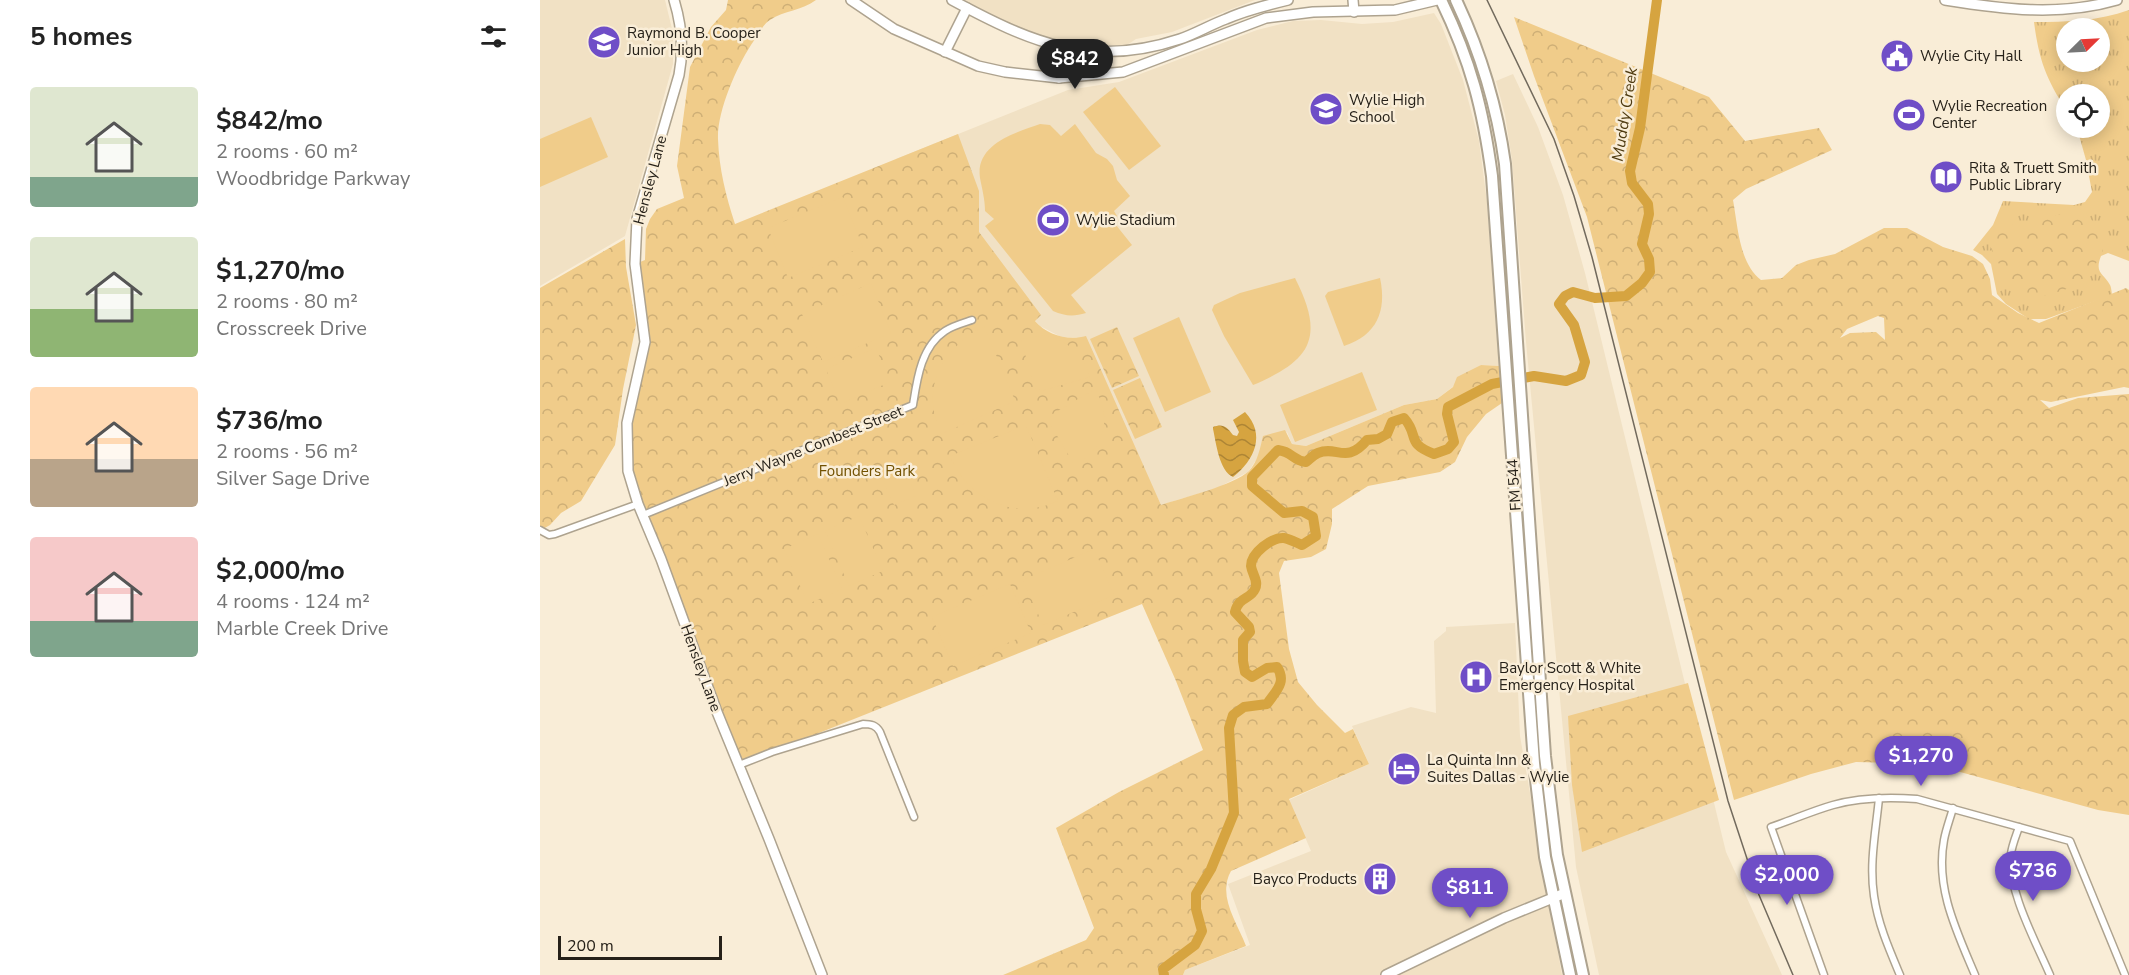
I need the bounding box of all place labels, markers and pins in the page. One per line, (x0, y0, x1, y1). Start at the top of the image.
place label: Raymond B. Cooper Junior High (626, 23, 761, 60)
school or university icon: Raymond B. Cooper Junior High (586, 24, 622, 60)
public building icon: Wylie City Hall (1879, 38, 1915, 74)
pin: $842 (1039, 39, 1111, 90)
place label: Wylie City Hall (1920, 46, 2023, 66)
place label: Wylie High School (1349, 90, 1425, 127)
school or university icon: Wylie High School (1308, 91, 1344, 127)
place label: Wylie Recreation Center (1932, 96, 2047, 133)
sports icon: Wylie Recreation Center (1891, 97, 1927, 133)
place label: Rita & Truett Smith Public Library (1969, 158, 2097, 195)
library icon: Rita & Truett Smith Public Library (1928, 159, 1964, 195)
sports icon: Wylie Stadium (1035, 202, 1071, 238)
place label: Wylie Stadium (1076, 210, 1175, 230)
place label: Baylor Scott & White Emergency Hospital (1499, 658, 1641, 695)
hospital icon: Baylor Scott & White Emergency Hospital (1458, 659, 1494, 695)
pin: $1,270 (1872, 736, 1970, 787)
place label: La Quinta Inn & Suites Dallas - Wylie (1427, 750, 1569, 787)
hotel icon: La Quinta Inn & Suites Dallas - Wylie (1386, 751, 1422, 787)
pin: $736 (1997, 851, 2069, 902)
pin: $2,000 (1738, 855, 1836, 906)
building icon: Bayco Products (1362, 861, 1398, 897)
pin: $811 (1434, 868, 1506, 919)
place label: Bayco Products (1253, 869, 1357, 889)

